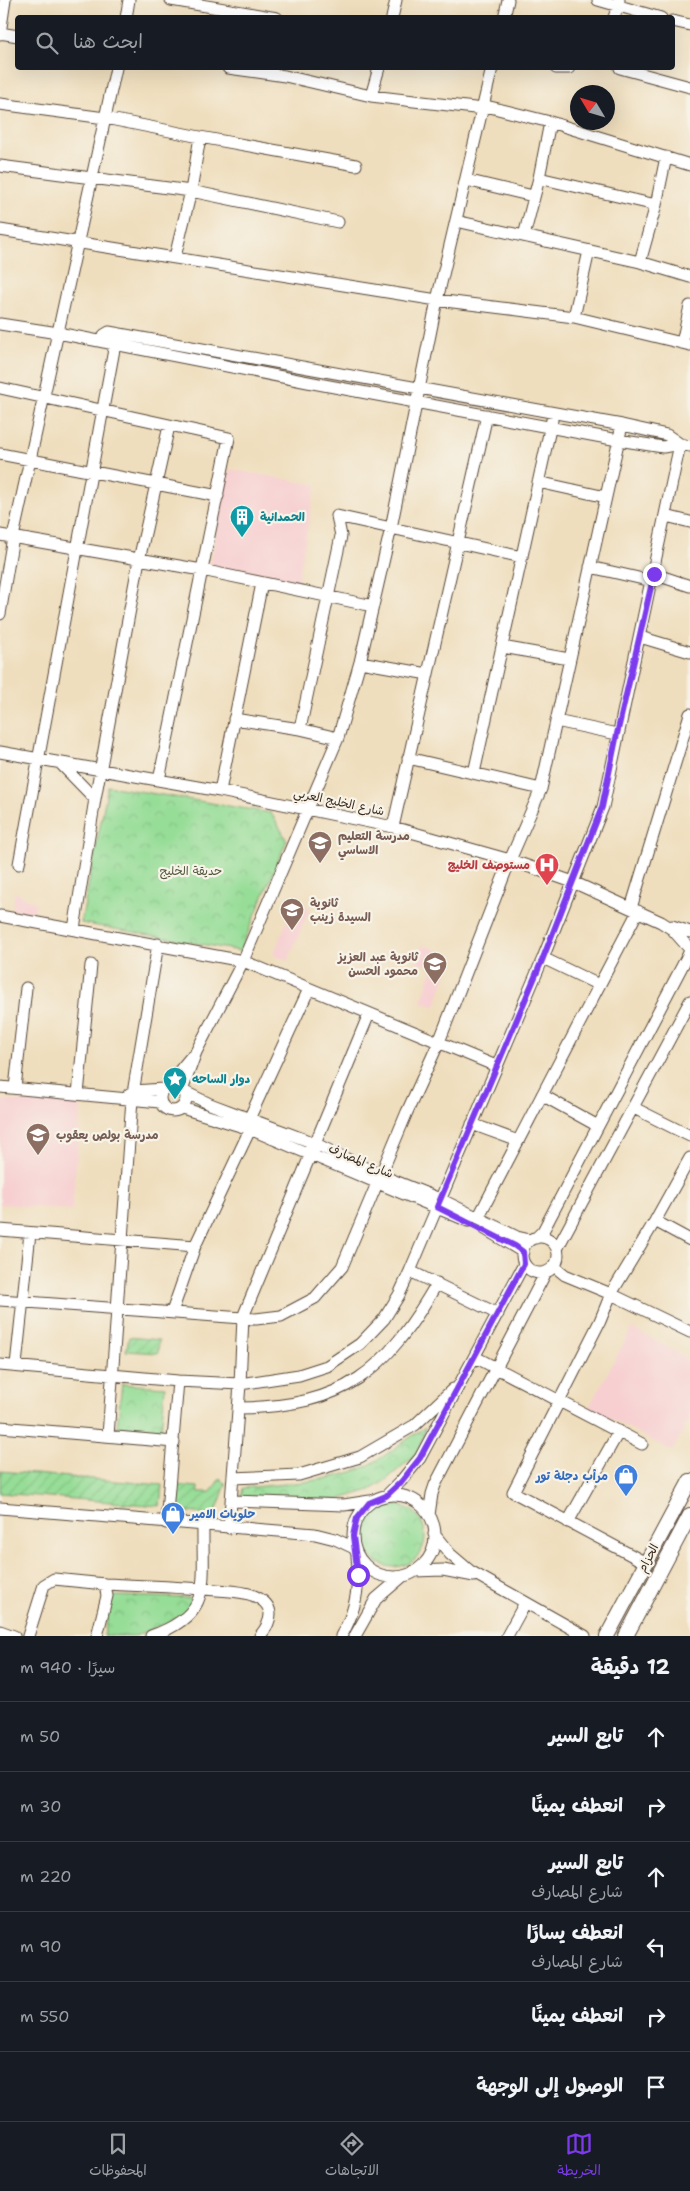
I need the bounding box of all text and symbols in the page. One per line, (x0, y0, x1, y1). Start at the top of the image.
search box (15, 15, 675, 70)
icon: search (33, 29, 61, 57)
text: ابحث هنا (73, 29, 143, 54)
north arrow (570, 85, 615, 130)
building icon: الحمدانية (229, 504, 255, 538)
place label: الحمدانية (260, 509, 305, 525)
route end (643, 563, 666, 586)
street label: شارع الخليج العربي (292, 785, 386, 822)
place label: مدرسة التعليم الاساسي (338, 828, 410, 861)
school or university icon: مدرسة التعليم الاساسي (307, 830, 333, 864)
hospital icon: مستوصف الخليج (534, 852, 560, 886)
place label: مستوصف الخليج (448, 857, 530, 873)
park label: حديقة الخليج (160, 863, 222, 880)
place label: ثانوية السيدة زينب (310, 895, 371, 925)
school or university icon: ثانوية السيدة زينب (279, 897, 305, 931)
place label: ثانوية عبد العزيز محمود الحسن (337, 949, 420, 979)
school or university icon: ثانوية عبد العزيز محمود الحسن (422, 951, 448, 985)
place icon: دوار الساحه (162, 1066, 188, 1100)
place label: دوار الساحه (192, 1071, 251, 1087)
school or university icon: مدرسة بولص يعقوب (25, 1122, 51, 1156)
place label: مدرسة بولص يعقوب (56, 1127, 159, 1143)
street label: شارع المصارف (326, 1140, 396, 1183)
shop icon: مرأب دجلة تور (613, 1463, 639, 1497)
place label: مرأب دجلة تور (535, 1468, 608, 1484)
shop icon: حلويات الامير (160, 1501, 186, 1535)
place label: حلويات الامير (189, 1506, 255, 1522)
street label: الحزام (634, 1541, 663, 1575)
route start (347, 1564, 370, 1587)
text: 12 دقيقة (591, 1653, 670, 1681)
text: سيرًا · 940 m (20, 1657, 115, 1678)
text: تابع السير (549, 1723, 623, 1748)
icon: ahead (642, 1723, 670, 1751)
text: 50 m (20, 1726, 60, 1747)
text: انعطف يمينًا (532, 1793, 623, 1818)
icon: right (642, 1793, 670, 1821)
text: 30 m (20, 1796, 61, 1817)
text: تابع السير (549, 1850, 623, 1875)
icon: ahead (642, 1863, 670, 1891)
text: 220 m (20, 1866, 72, 1887)
text: شارع المصارف (531, 1881, 623, 1902)
text: انعطف يسارًا (527, 1920, 623, 1945)
icon: left (642, 1933, 670, 1961)
text: 90 m (20, 1936, 61, 1957)
text: شارع المصارف (531, 1951, 623, 1972)
text: انعطف يمينًا (532, 2003, 623, 2028)
icon: right (642, 2003, 670, 2031)
text: 550 m (20, 2006, 69, 2027)
text: الوصول إلى الوجهة (476, 2073, 623, 2098)
icon: arrive (642, 2073, 670, 2101)
tab: المحفوظات (89, 2130, 147, 2183)
tab: الاتجاهات (325, 2130, 379, 2183)
tab: الخريطة (557, 2130, 601, 2183)

